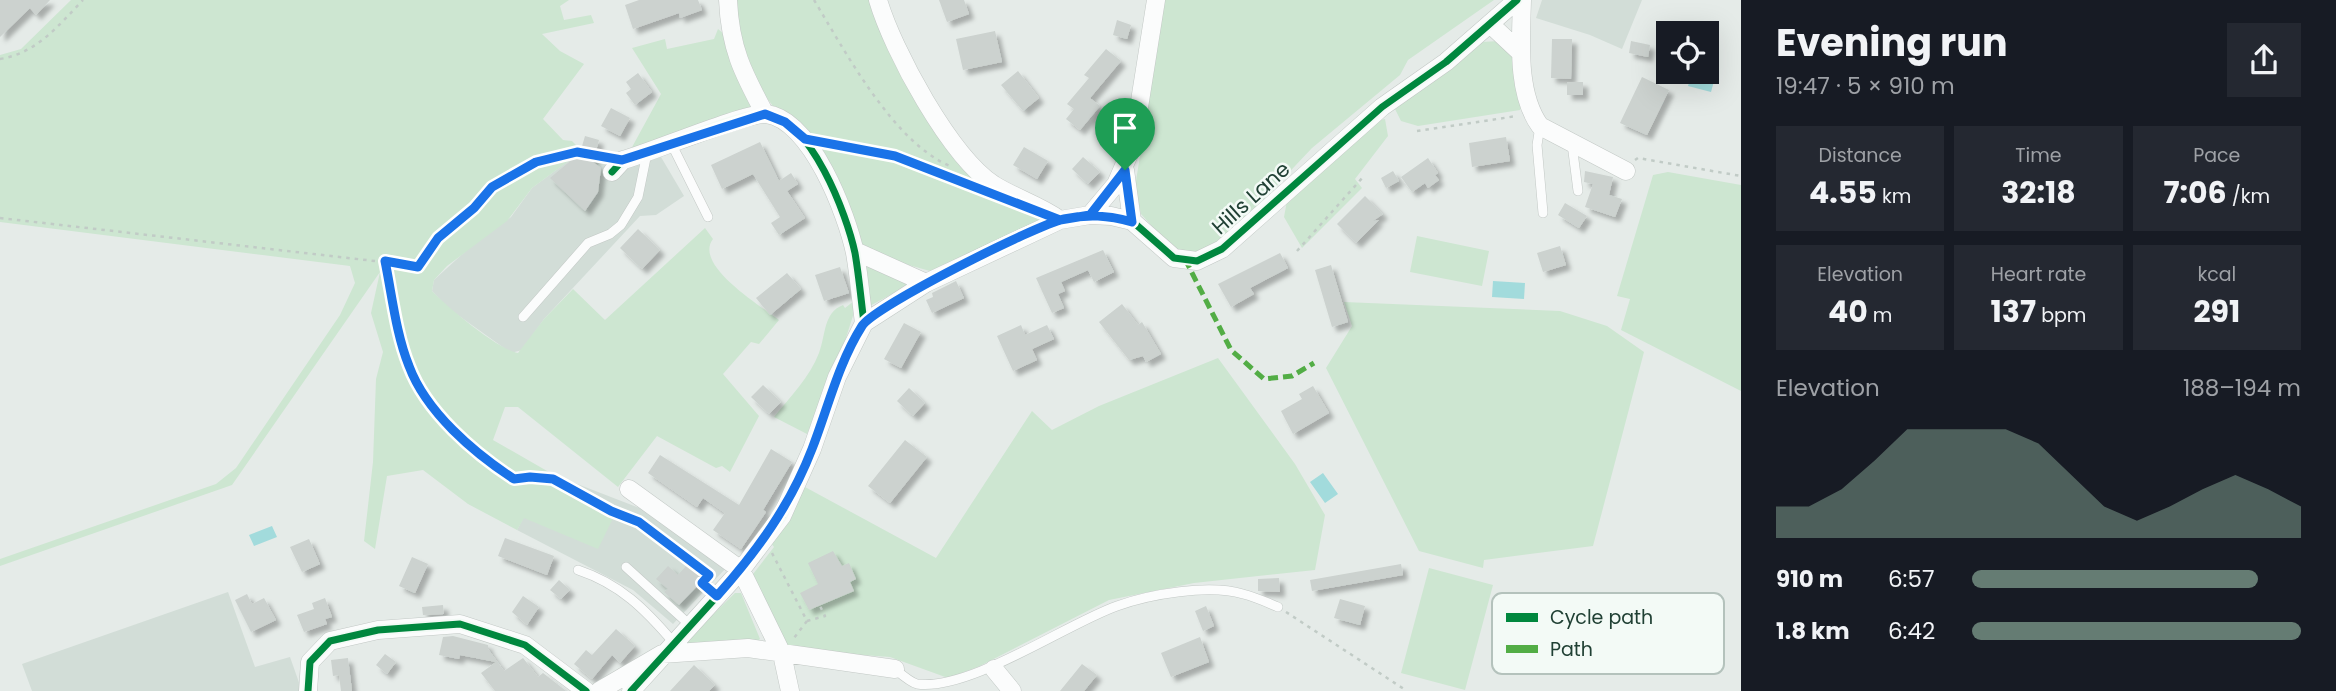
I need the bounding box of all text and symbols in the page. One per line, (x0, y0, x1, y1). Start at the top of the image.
text: Evening run (1776, 16, 2008, 69)
map controls (1656, 21, 1719, 84)
button: locate (1656, 21, 1719, 84)
button: share (2227, 23, 2301, 97)
text: 19:47 · 5 × 910 m (1776, 70, 1955, 102)
pin (1095, 98, 1155, 170)
icon: arrive (1106, 109, 1144, 147)
text: Distance (1819, 142, 1902, 169)
text: Time (2015, 142, 2062, 169)
text: Pace (2193, 142, 2240, 169)
street label: Hills Lane (1205, 155, 1296, 241)
text: 4.55 (1809, 171, 1877, 214)
text: 32:18 (2001, 171, 2076, 214)
text: 7:06 (2163, 171, 2227, 214)
text: km (1877, 183, 1911, 210)
text: /km (2227, 183, 2270, 210)
text: Elevation (1817, 261, 1903, 288)
text: Heart rate (1991, 261, 2086, 288)
text: kcal (2197, 261, 2236, 288)
text: 40 (1828, 290, 1868, 333)
text: 137 (1991, 290, 2036, 333)
text: 291 (2193, 290, 2240, 333)
text: m (1868, 302, 1892, 329)
text: bpm (2036, 302, 2086, 329)
text: Elevation (1776, 372, 1880, 404)
text: 188–194 m (2183, 372, 2301, 404)
text: 910 m (1776, 563, 1843, 595)
text: 6:57 (1888, 563, 1935, 595)
legend (1492, 593, 1724, 674)
text: Cycle path (1550, 604, 1653, 631)
text: 1.8 km (1776, 615, 1850, 647)
text: 6:42 (1888, 615, 1935, 647)
text: Path (1550, 636, 1593, 663)

